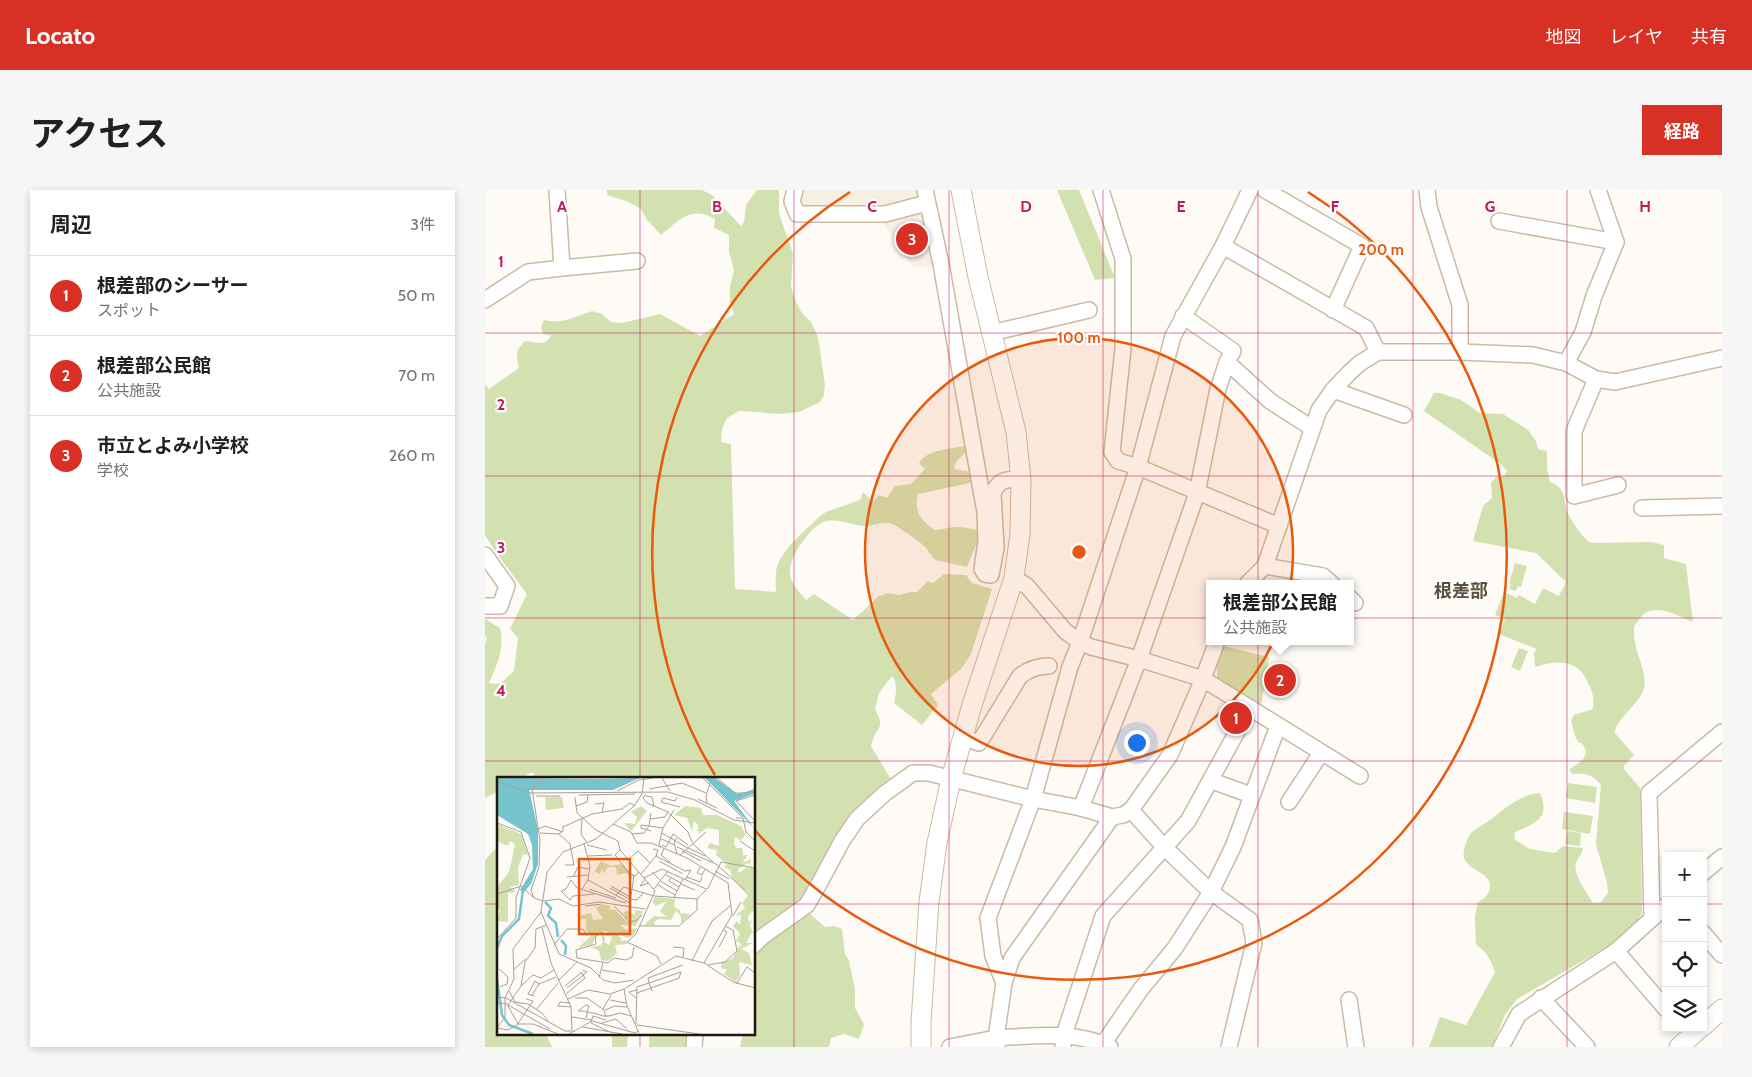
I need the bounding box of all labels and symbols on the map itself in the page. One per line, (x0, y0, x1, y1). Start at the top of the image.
text: A (557, 197, 567, 216)
text: B (712, 197, 722, 216)
text: C (867, 197, 877, 216)
text: D (1020, 197, 1032, 216)
text: E (1176, 197, 1186, 216)
text: F (1331, 197, 1340, 216)
text: G (1485, 197, 1495, 216)
text: H (1639, 197, 1651, 216)
pin: 3 (896, 220, 928, 258)
text: 200 m (1358, 241, 1404, 259)
text: 1 (498, 252, 504, 271)
text: 100 m (1057, 329, 1101, 347)
text: 2 (497, 395, 505, 414)
text: 3 (497, 538, 505, 557)
centre of rings (1070, 543, 1088, 561)
district label: 根差部 (1434, 580, 1488, 602)
pin: 2 (1264, 661, 1296, 699)
text: 4 (496, 681, 506, 700)
pin: 1 (1220, 699, 1252, 737)
your location (1124, 730, 1150, 756)
inset map (497, 777, 755, 1034)

